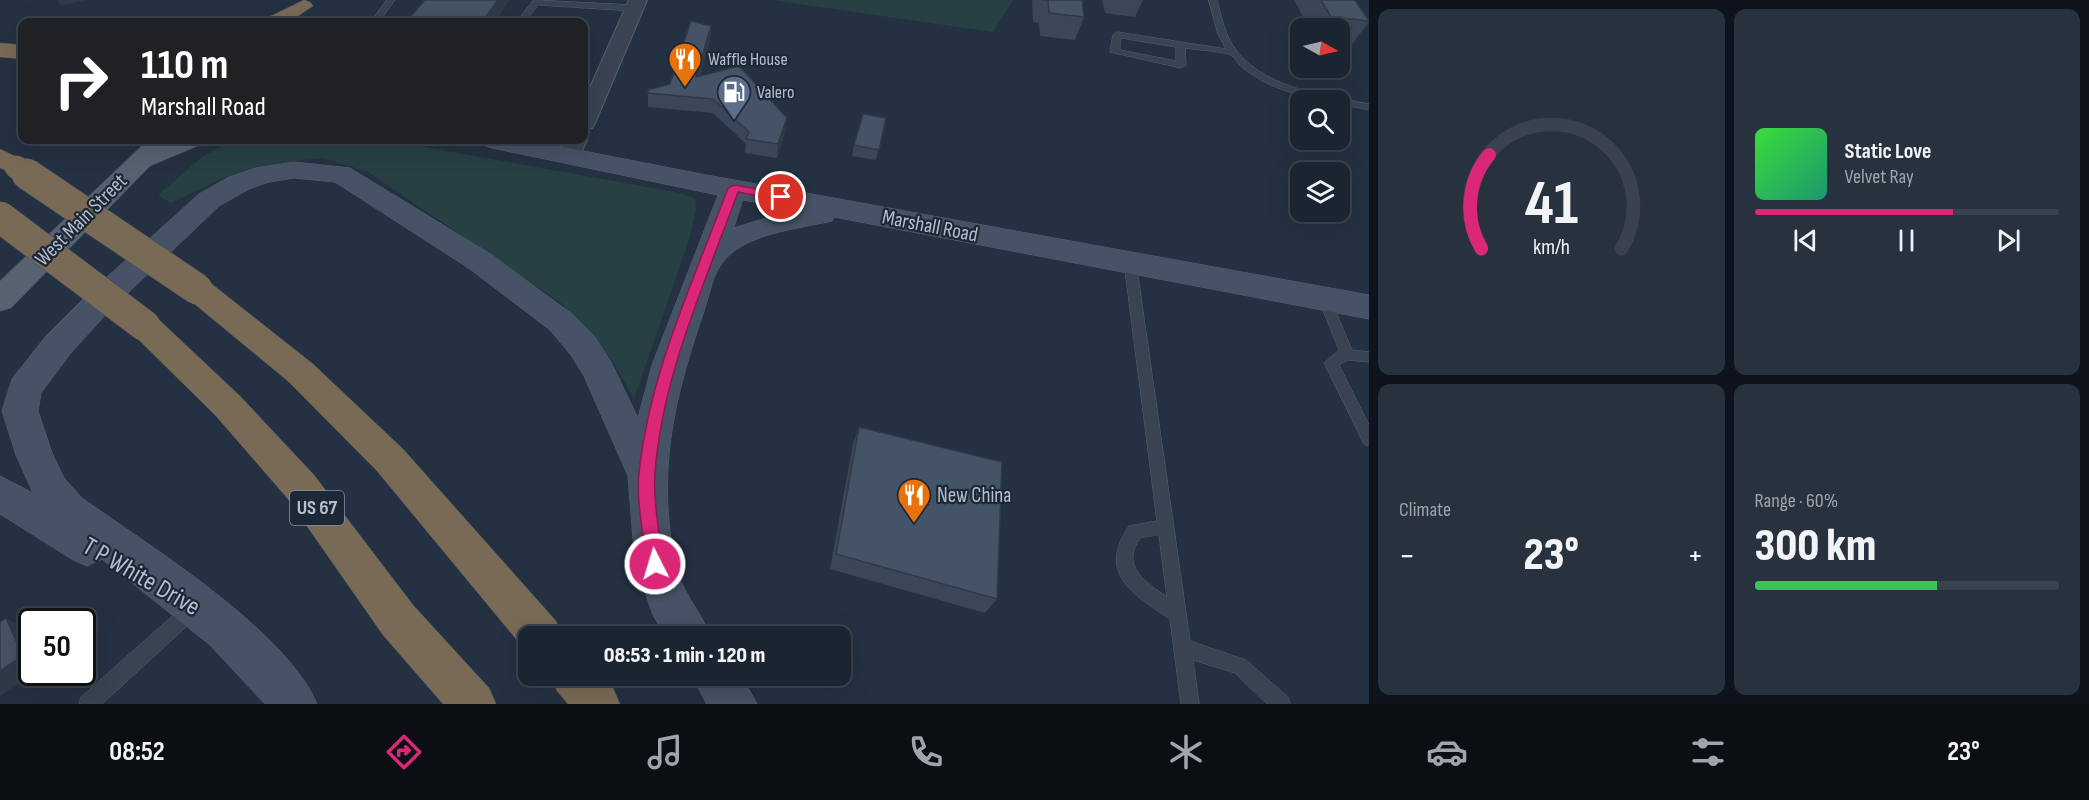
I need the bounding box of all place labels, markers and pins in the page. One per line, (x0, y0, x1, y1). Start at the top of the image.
restaurant icon: Waffle House (667, 41, 703, 88)
place label: Waffle House (708, 49, 788, 70)
fuel station icon: Valero (716, 74, 752, 121)
place label: Valero (757, 82, 794, 103)
pin (755, 171, 806, 222)
restaurant icon: New China (896, 477, 932, 524)
place label: New China (937, 483, 1011, 508)

